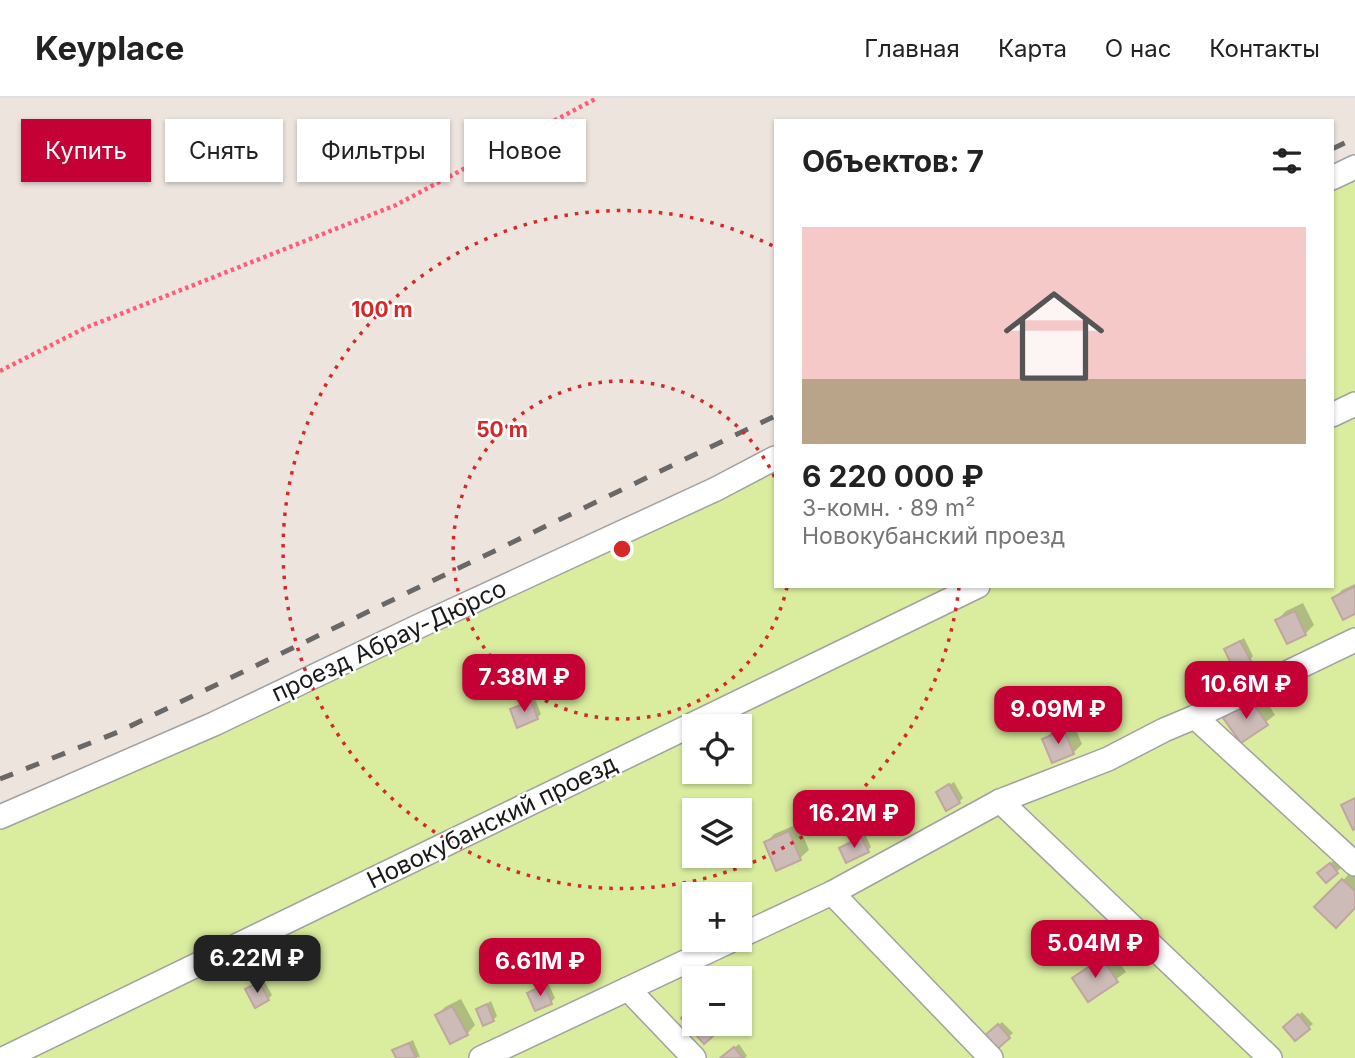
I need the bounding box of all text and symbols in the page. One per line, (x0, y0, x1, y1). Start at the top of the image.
text: Keyplace (35, 28, 184, 68)
text: Главная (864, 34, 960, 63)
text: Карта (998, 34, 1067, 63)
text: О нас (1105, 34, 1171, 63)
text: Контакты (1209, 34, 1320, 63)
chip: Купить (21, 119, 151, 182)
chip: Снять (165, 119, 283, 182)
chip: Фильтры (297, 119, 450, 182)
chip: Новое (464, 119, 586, 182)
icon: filters (1268, 142, 1306, 180)
text: Объектов: 7 (802, 143, 984, 179)
icon: home (991, 273, 1117, 399)
text: 100 m (351, 297, 413, 322)
text: 50 m (476, 417, 528, 442)
text: 6 220 000 ₽ (802, 458, 984, 494)
text: 3-комн. · 89 m² (802, 494, 975, 522)
text: Новокубанский проезд (802, 522, 1065, 550)
centre of rings (610, 537, 634, 561)
street label: проезд Абрау-Дюрсо (267, 573, 511, 708)
pin: 7.38M ₽ (459, 654, 589, 714)
pin: 10.6M ₽ (1181, 662, 1311, 721)
text: 7.38M ₽ (478, 663, 570, 691)
text: 10.6M ₽ (1201, 670, 1291, 698)
pin: 9.09M ₽ (993, 686, 1123, 746)
text: 9.09M ₽ (1010, 695, 1106, 723)
map controls (682, 714, 752, 1036)
button: locate (682, 714, 752, 784)
street label: Новокубанский проезд (362, 748, 622, 895)
pin: 16.2M ₽ (789, 790, 919, 850)
button: layers (682, 798, 752, 868)
text: 16.2M ₽ (809, 799, 899, 827)
button: + (682, 882, 752, 952)
pin: 5.04M ₽ (1030, 920, 1160, 980)
text: 5.04M ₽ (1047, 929, 1143, 957)
pin: 6.22M ₽ (192, 936, 322, 995)
pin: 6.61M ₽ (475, 939, 605, 998)
text: 6.22M ₽ (210, 944, 304, 972)
text: 6.61M ₽ (495, 947, 585, 975)
button: − (682, 966, 752, 1036)

